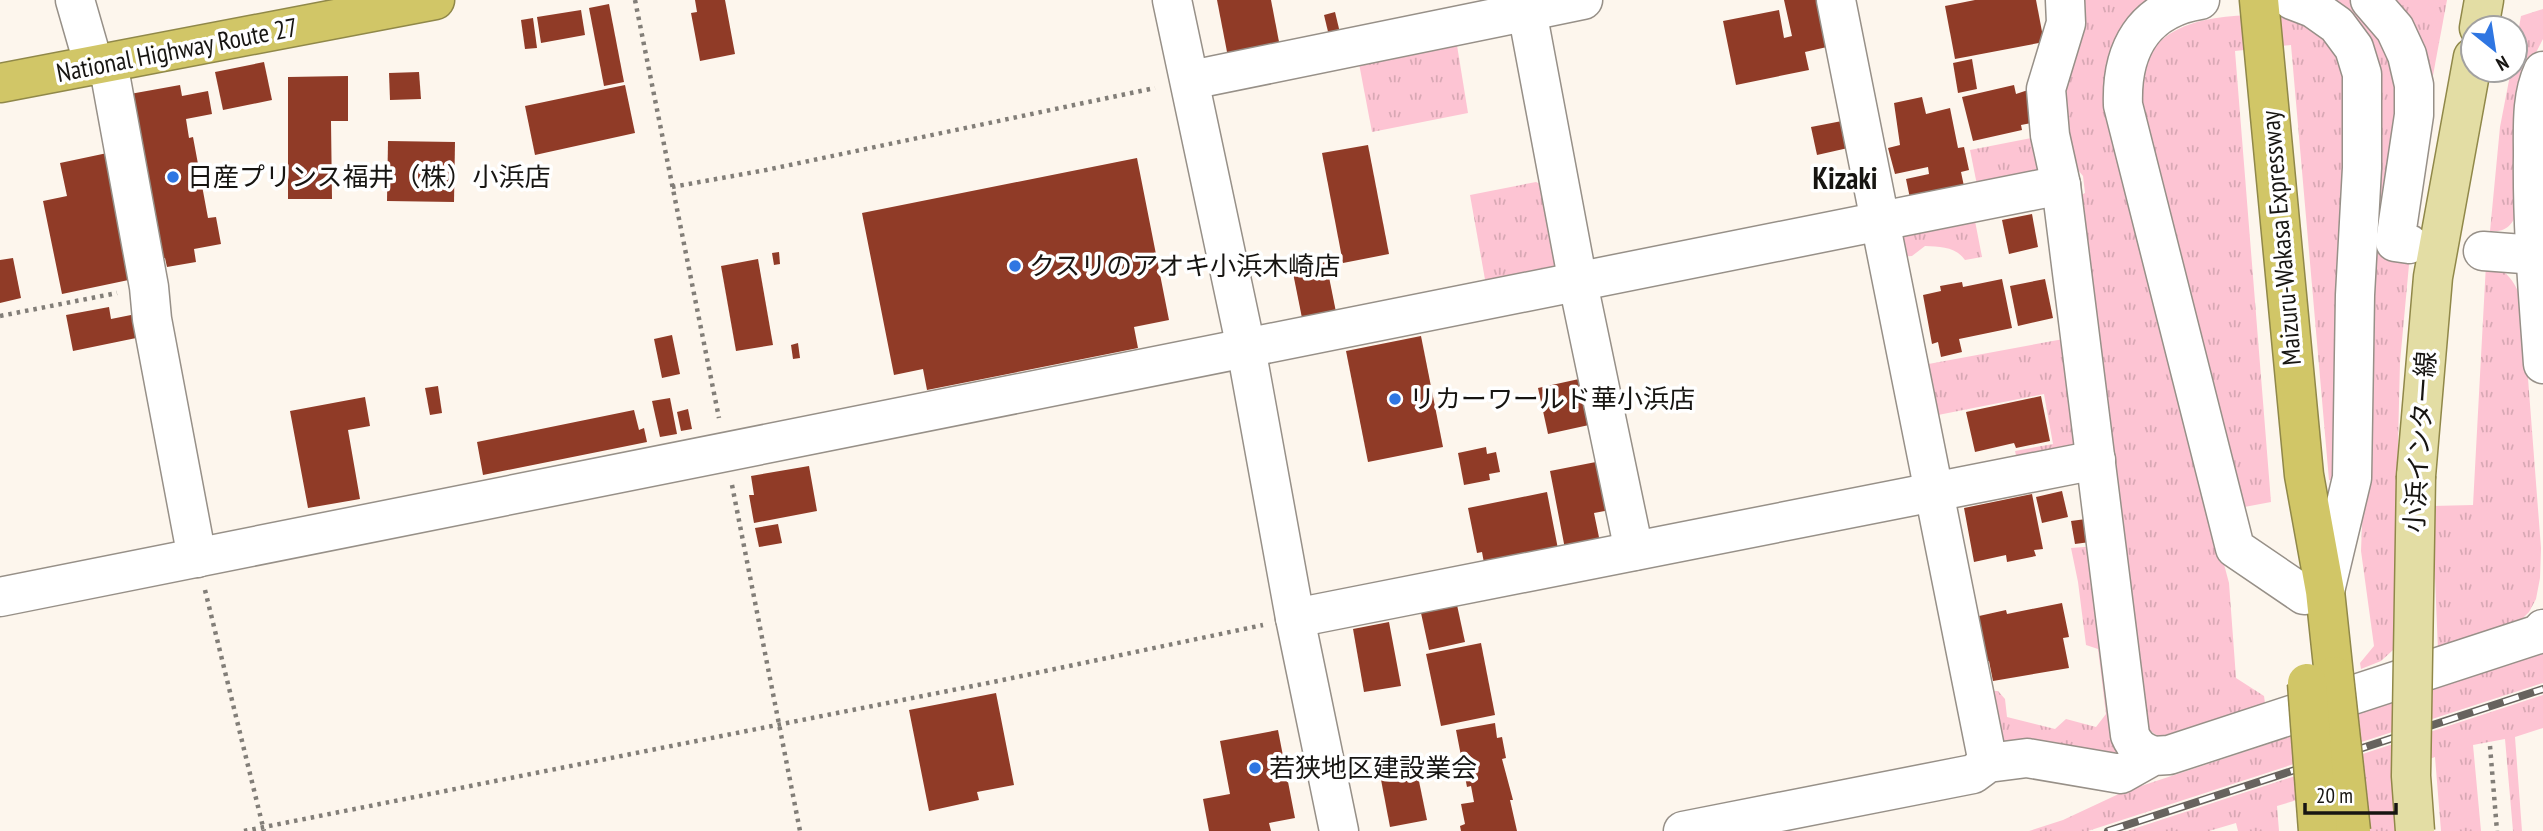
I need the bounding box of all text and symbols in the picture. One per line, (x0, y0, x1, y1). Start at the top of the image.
street label: National Highway Route 27 (54, 10, 300, 89)
north arrow (2459, 14, 2529, 84)
text: N (2492, 51, 2513, 77)
street label: Maizuru-Wakasa Expressway (2253, 109, 2308, 367)
district label: Kizaki (1812, 158, 1878, 197)
place label: 日産プリンス福井（株）小浜店 (187, 160, 550, 193)
marker: 日産プリンス福井（株）小浜店 (165, 169, 181, 185)
place label: クスリのアオキ小浜木崎店 (1029, 249, 1340, 282)
marker: クスリのアオキ小浜木崎店 (1007, 258, 1023, 274)
street label: 小浜インター線 (2397, 350, 2442, 534)
place label: リカーワールド華小浜店 (1409, 382, 1695, 415)
marker: リカーワールド華小浜店 (1387, 391, 1403, 407)
place label: 若狭地区建設業会 (1269, 751, 1477, 784)
marker: 若狭地区建設業会 (1247, 760, 1263, 776)
scale bar (2305, 772, 2396, 816)
text: 20 m (2316, 782, 2353, 809)

